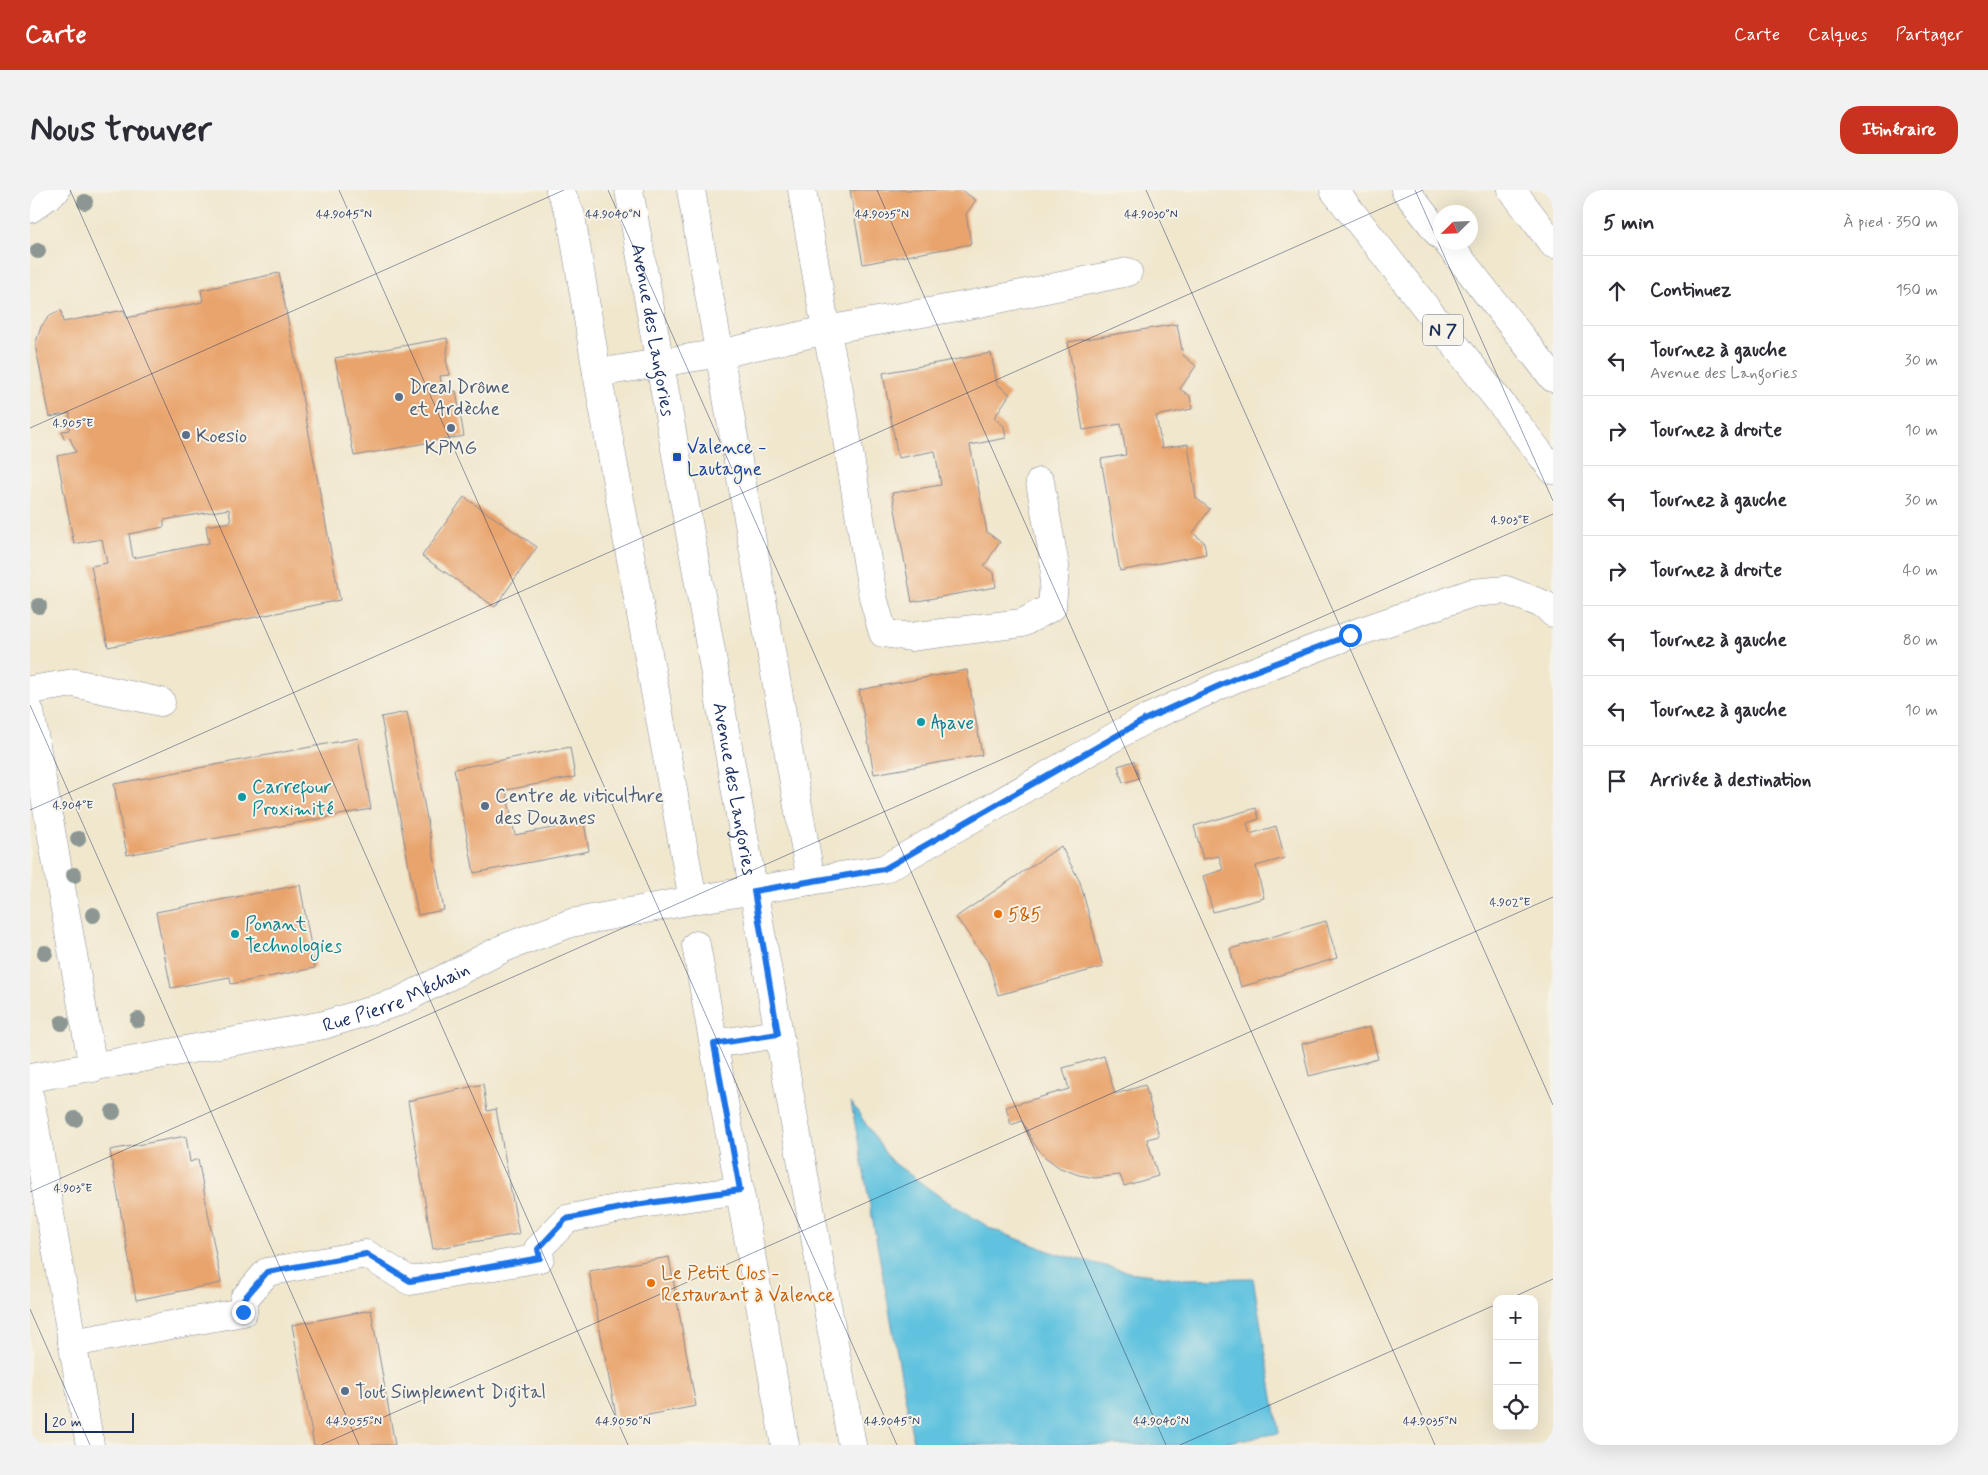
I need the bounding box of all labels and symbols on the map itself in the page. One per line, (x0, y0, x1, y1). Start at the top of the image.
north arrow (1433, 205, 1478, 250)
text: 44.9045°N (316, 207, 372, 223)
text: 44.9040°N (585, 207, 641, 223)
text: 44.9035°N (855, 207, 909, 223)
text: 44.9030°N (1124, 207, 1178, 223)
street label: Avenue des Langories (625, 242, 680, 419)
road number: N 7 (1423, 314, 1463, 346)
place label: Dreal Drôme et Ardèche (409, 375, 510, 422)
marker: Dreal Drôme et Ardèche (393, 391, 405, 403)
text: 4.905°E (53, 416, 93, 432)
marker: KPMG (445, 422, 457, 434)
place label: Koesio (196, 424, 247, 449)
marker: Koesio (180, 429, 192, 441)
place label: Valence - Lautagne (687, 435, 767, 484)
place label: KPMG (425, 436, 477, 461)
marker: Valence - Lautagne (671, 451, 683, 463)
text: 4.903°E (1491, 513, 1529, 529)
route start (1339, 624, 1362, 647)
street label: Avenue des Langories (706, 700, 762, 878)
place label: Apave (931, 711, 974, 738)
marker: Apave (915, 716, 927, 728)
place label: Carrefour Proximité (252, 775, 334, 822)
place label: Centre de viticulture des Douanes (495, 784, 664, 831)
marker: Carrefour Proximité (236, 791, 248, 803)
text: 4.904°E (53, 798, 93, 814)
marker: Centre de viticulture des Douanes (479, 800, 491, 812)
text: 4.902°E (1490, 895, 1530, 911)
place label: 5&5 (1008, 903, 1042, 928)
marker: 5&5 (992, 908, 1004, 920)
place label: Ponant Technologies (245, 912, 343, 961)
marker: Ponant Technologies (229, 928, 241, 940)
street label: Rue Pierre Méchain (320, 957, 474, 1039)
text: 4.903°E (54, 1181, 92, 1197)
place label: Le Petit Clos - Restaurant à Valence (661, 1261, 835, 1308)
marker: Le Petit Clos - Restaurant à Valence (645, 1277, 657, 1289)
route end (232, 1301, 255, 1324)
place label: Tout Simplement Digital (355, 1380, 546, 1408)
marker: Tout Simplement Digital (339, 1385, 351, 1397)
scale bar (45, 1410, 134, 1433)
text: 44.9055°N (326, 1414, 382, 1430)
text: 44.9050°N (595, 1414, 651, 1430)
text: 44.9045°N (864, 1414, 920, 1430)
text: 44.9040°N (1133, 1414, 1189, 1430)
text: 44.9035°N (1403, 1414, 1457, 1430)

